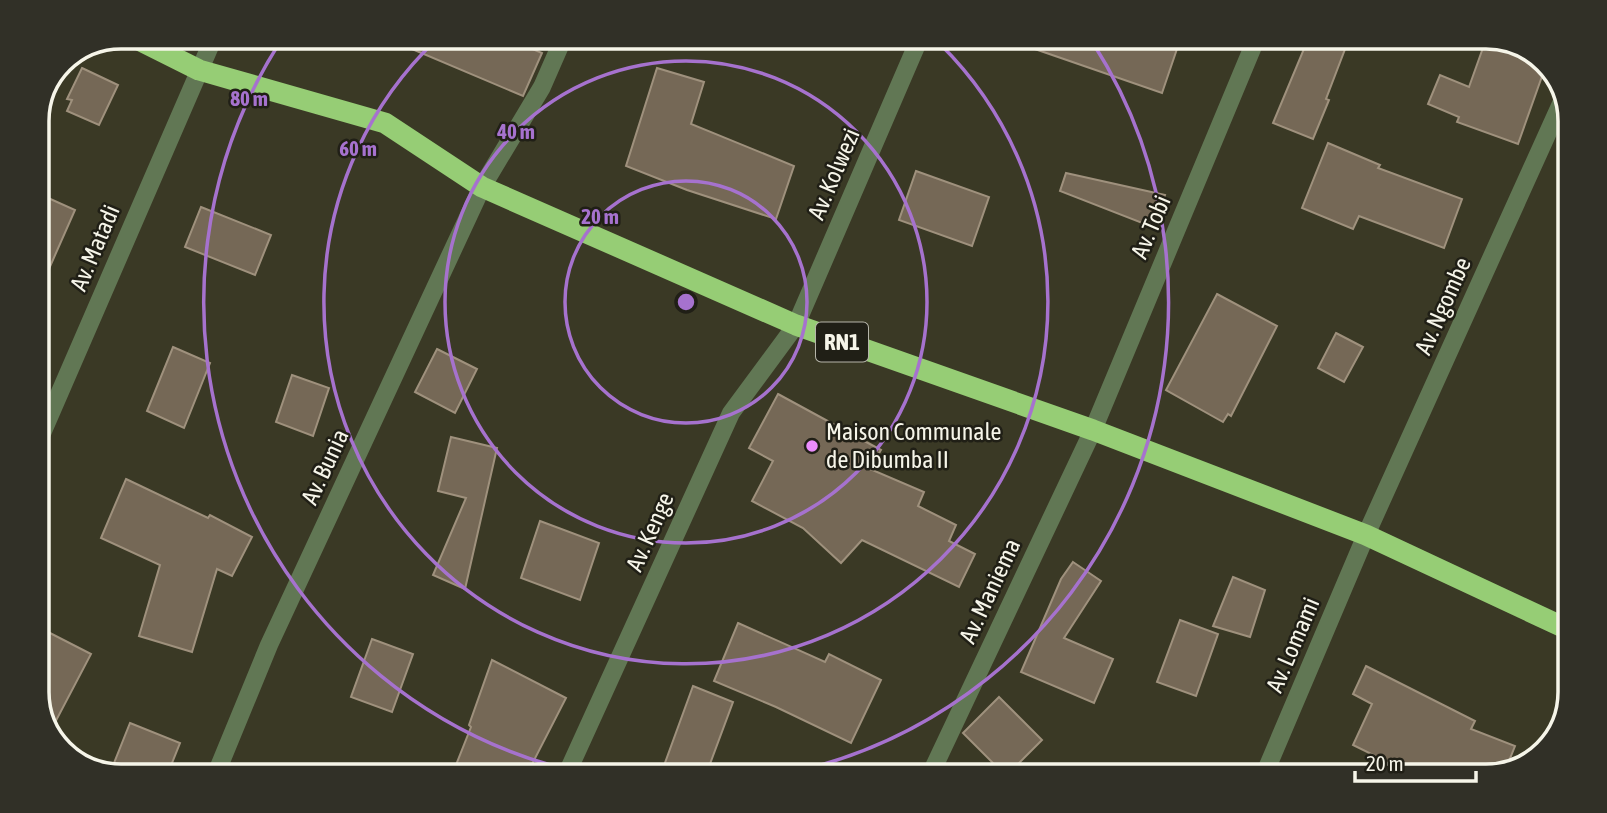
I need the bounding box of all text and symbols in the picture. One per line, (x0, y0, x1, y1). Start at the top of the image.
text: 80 m (230, 86, 268, 110)
text: 40 m (496, 119, 535, 143)
street label: Av. Kolwezi (802, 124, 865, 223)
text: 60 m (339, 136, 377, 160)
street label: Av. Tobi (1125, 191, 1176, 262)
street label: Av. Matadi (64, 201, 125, 295)
text: 20 m (581, 204, 619, 228)
street label: Av. Ngombe (1409, 253, 1476, 358)
centre of rings (674, 290, 698, 314)
road number: RN1 (816, 322, 868, 362)
place label: Maison Communale de Dibumba II (826, 418, 1002, 473)
street label: Av. Bunia (295, 425, 354, 509)
marker: Maison Communale de Dibumba II (804, 438, 820, 454)
street label: Av. Kenge (620, 488, 679, 575)
street label: Av. Maniema (954, 534, 1025, 647)
street label: Av. Lomami (1261, 593, 1325, 696)
scale bar (1355, 740, 1476, 784)
text: 20 m (1366, 751, 1404, 775)

